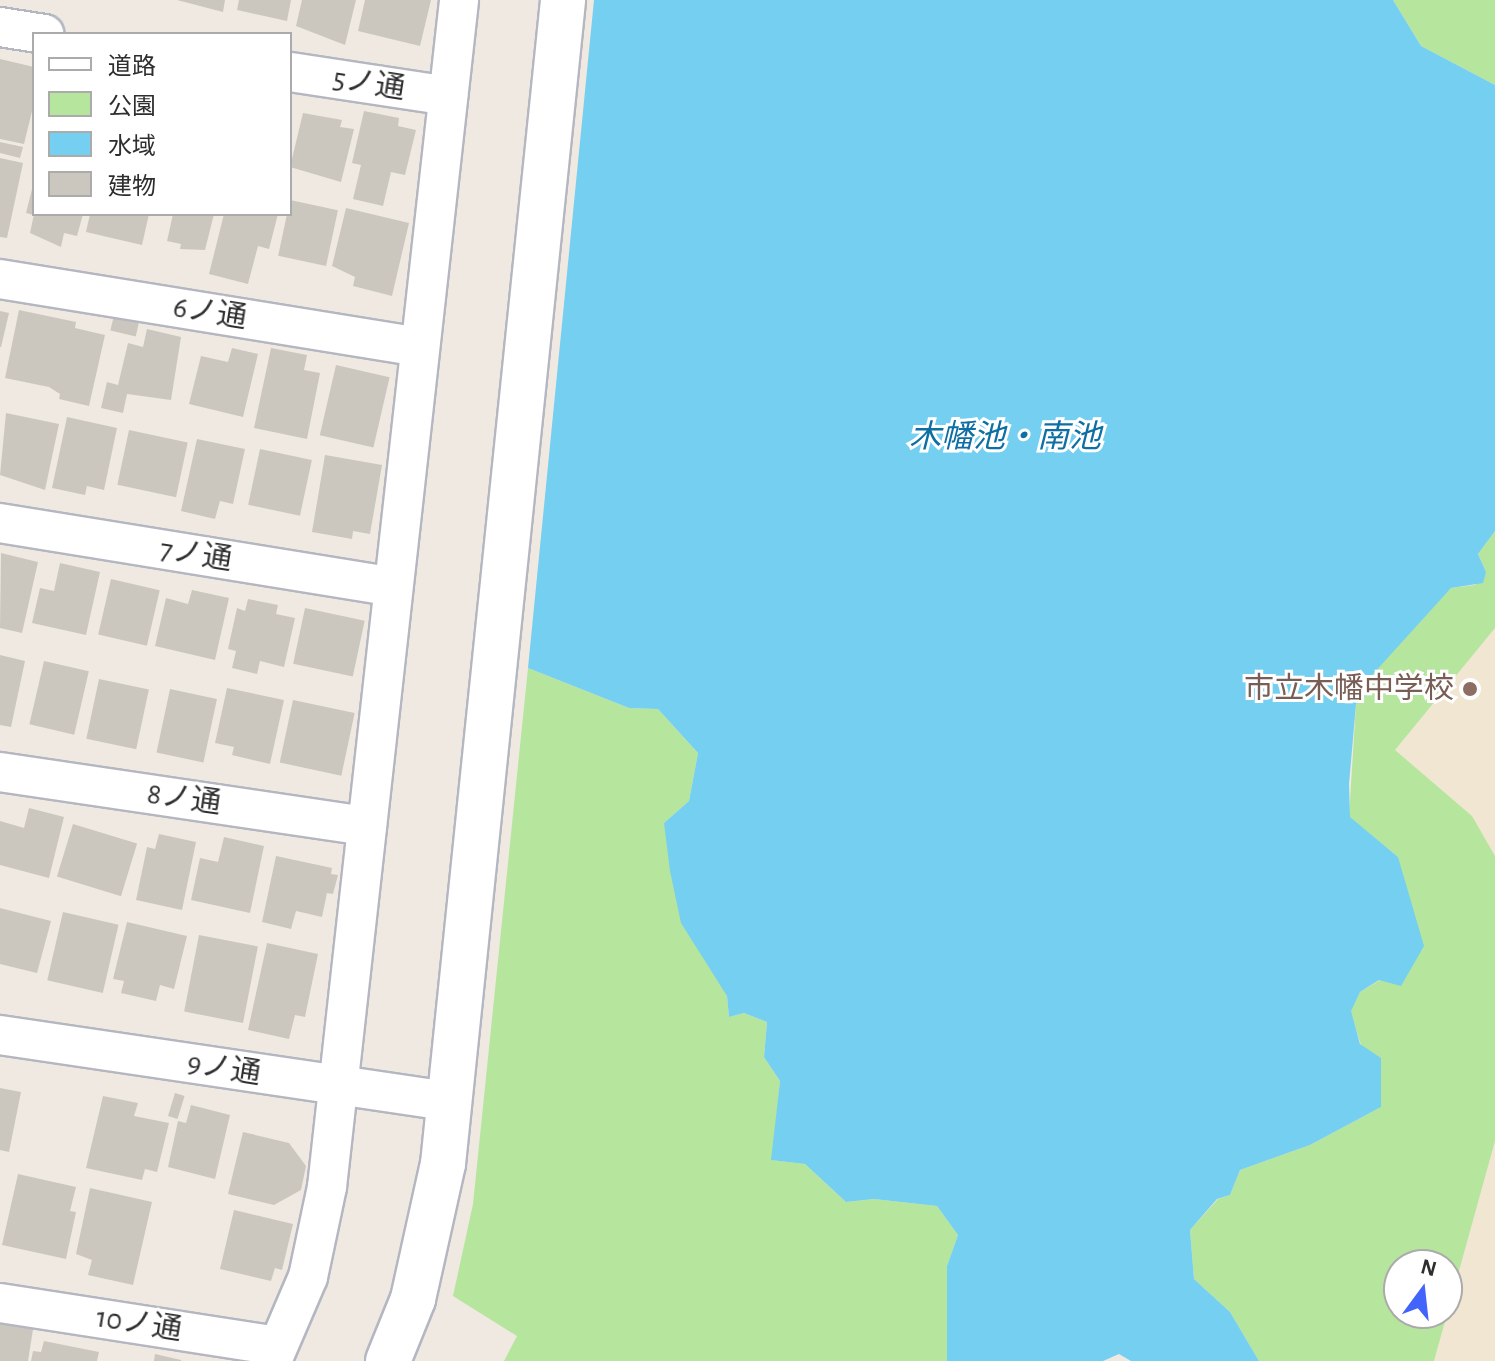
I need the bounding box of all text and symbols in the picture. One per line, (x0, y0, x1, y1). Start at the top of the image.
legend (32, 32, 292, 216)
text: 道路 (108, 55, 156, 79)
street label: 5ノ通 (330, 61, 408, 107)
text: 公園 (108, 95, 156, 119)
text: 水域 (108, 135, 156, 159)
text: 建物 (108, 175, 156, 199)
street label: 6ノ通 (171, 289, 249, 337)
water label: 木幡池・南池 (909, 418, 1101, 456)
street label: 7ノ通 (157, 532, 235, 578)
place label: 市立木幡中学校 (1244, 671, 1454, 707)
marker: 市立木幡中学校 (1461, 680, 1479, 698)
street label: 8ノ通 (145, 776, 223, 822)
street label: 9ノ通 (185, 1045, 263, 1093)
north arrow (1383, 1249, 1463, 1329)
text: N (1418, 1255, 1439, 1280)
street label: 10ノ通 (94, 1299, 184, 1349)

